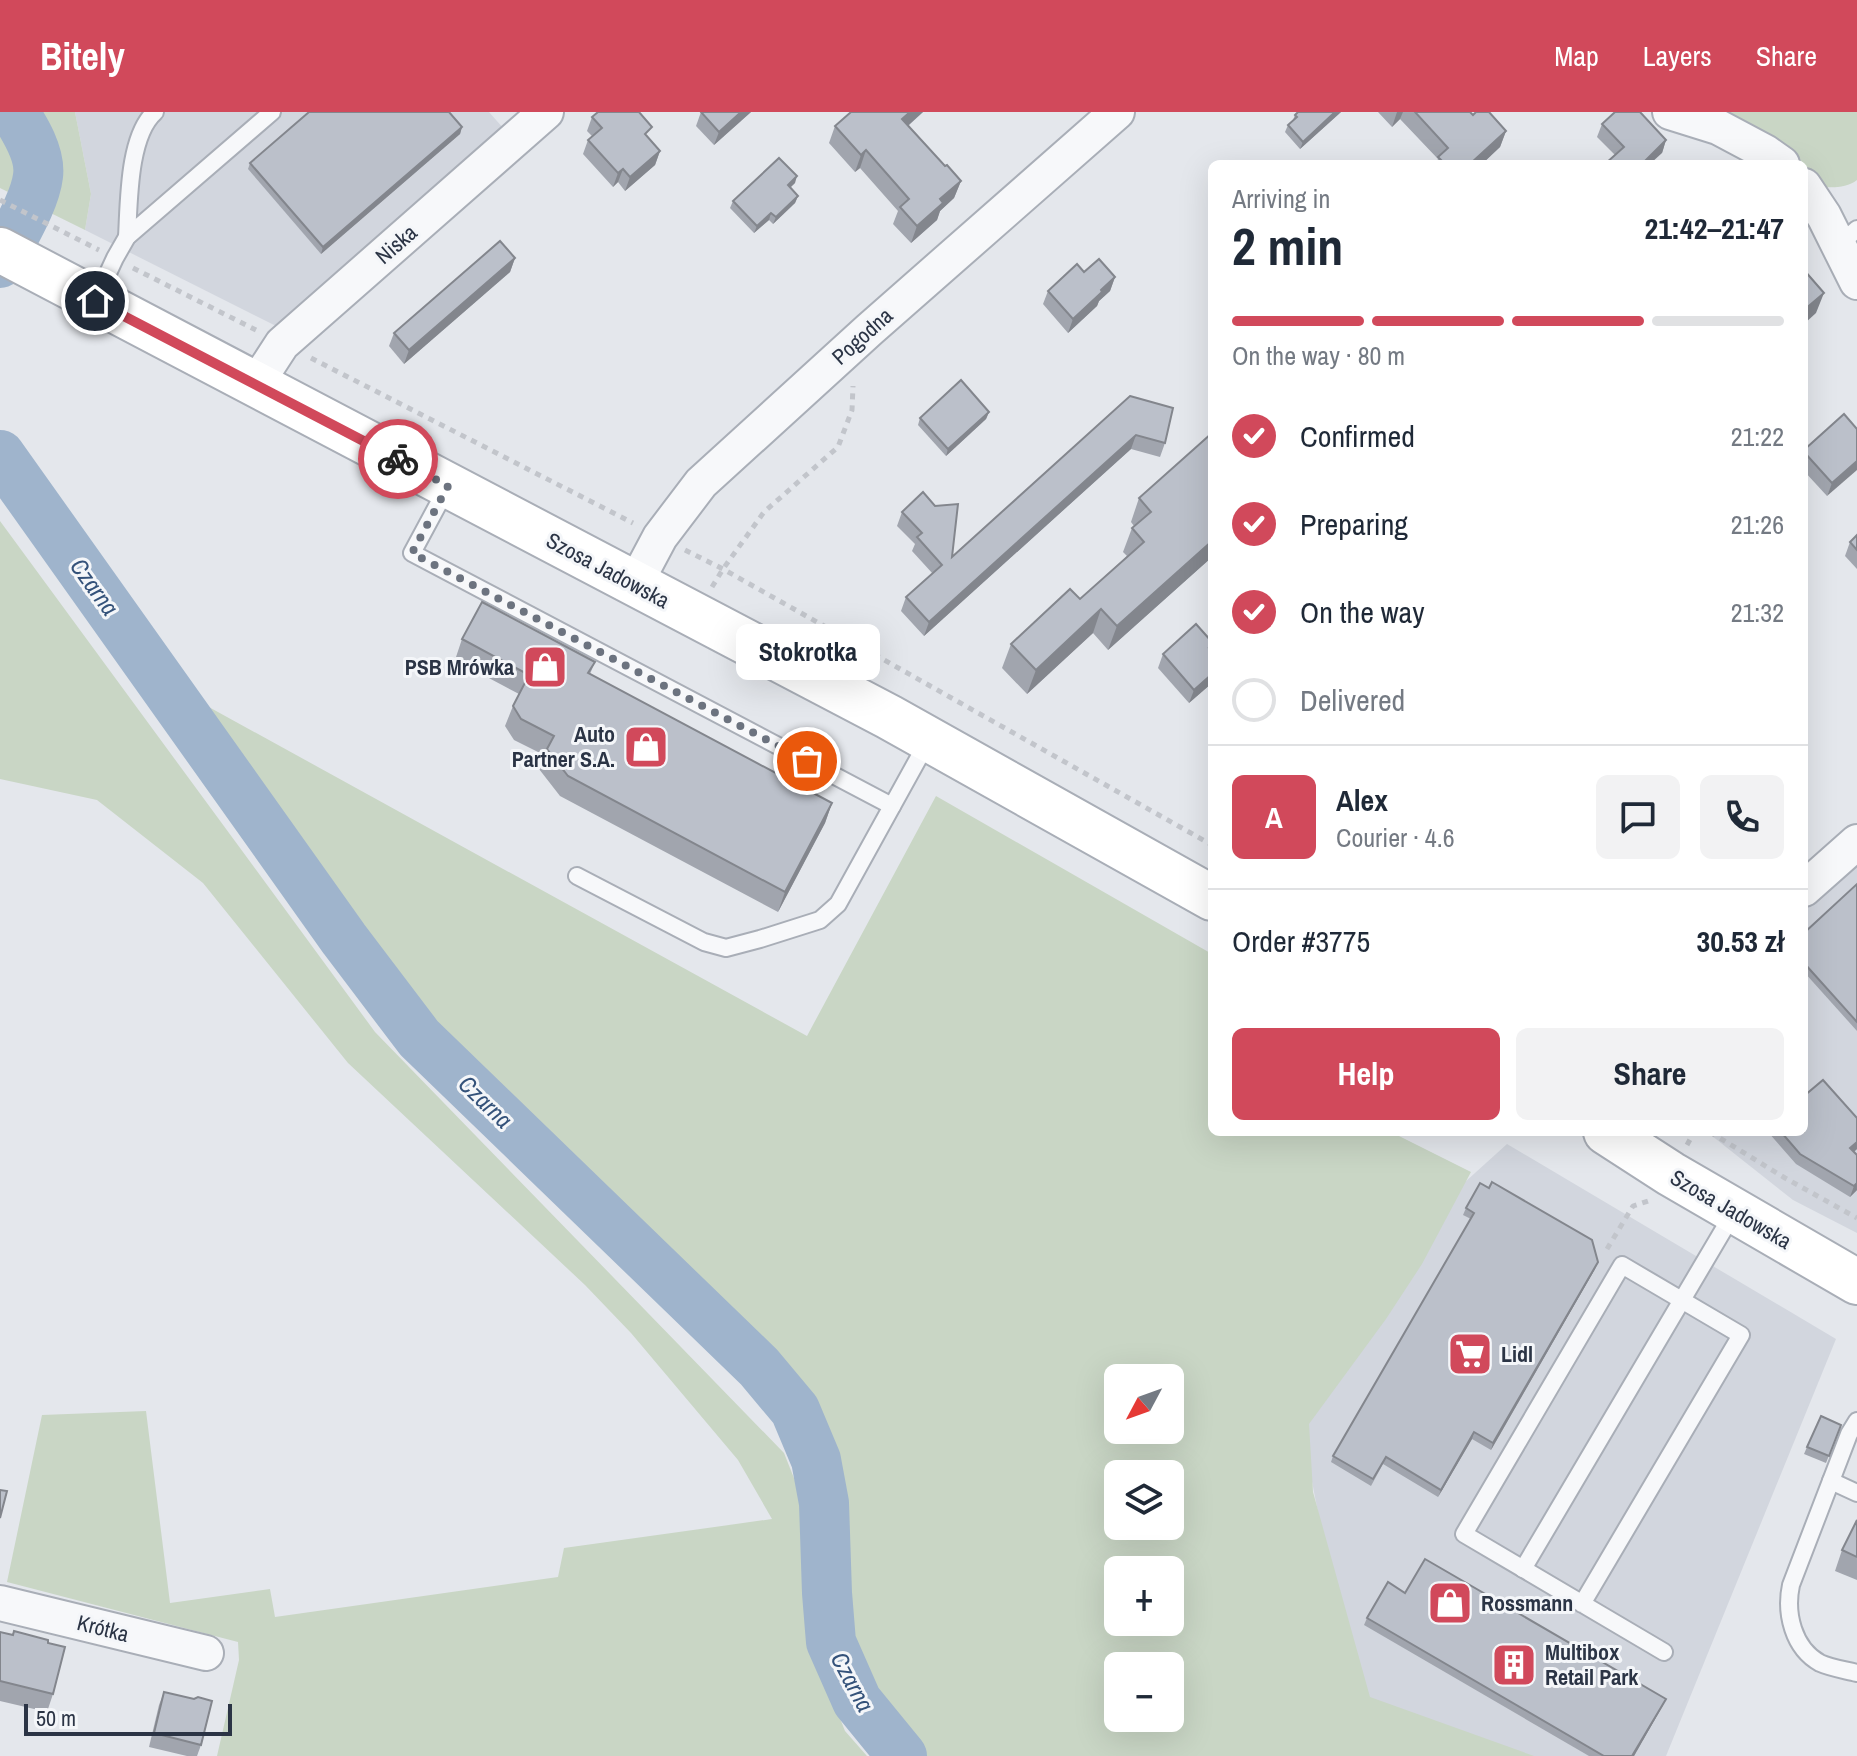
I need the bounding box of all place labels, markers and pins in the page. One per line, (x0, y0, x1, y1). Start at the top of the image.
pin (61, 267, 129, 335)
callout: Stokrotka (735, 625, 879, 681)
shop icon: PSB Mrówka (521, 643, 569, 691)
place label: PSB Mrówka (405, 652, 514, 682)
place label: Auto Partner S.A. (512, 719, 615, 774)
shop icon: Auto Partner S.A. (622, 723, 670, 771)
pin (773, 727, 841, 795)
supermarket icon: Lidl (1446, 1330, 1494, 1378)
place label: Lidl (1501, 1339, 1533, 1369)
shop icon: Rossmann (1426, 1579, 1474, 1627)
place label: Rossmann (1481, 1588, 1573, 1618)
place label: Multibox Retail Park (1545, 1637, 1639, 1692)
building icon: Multibox Retail Park (1490, 1641, 1538, 1689)

